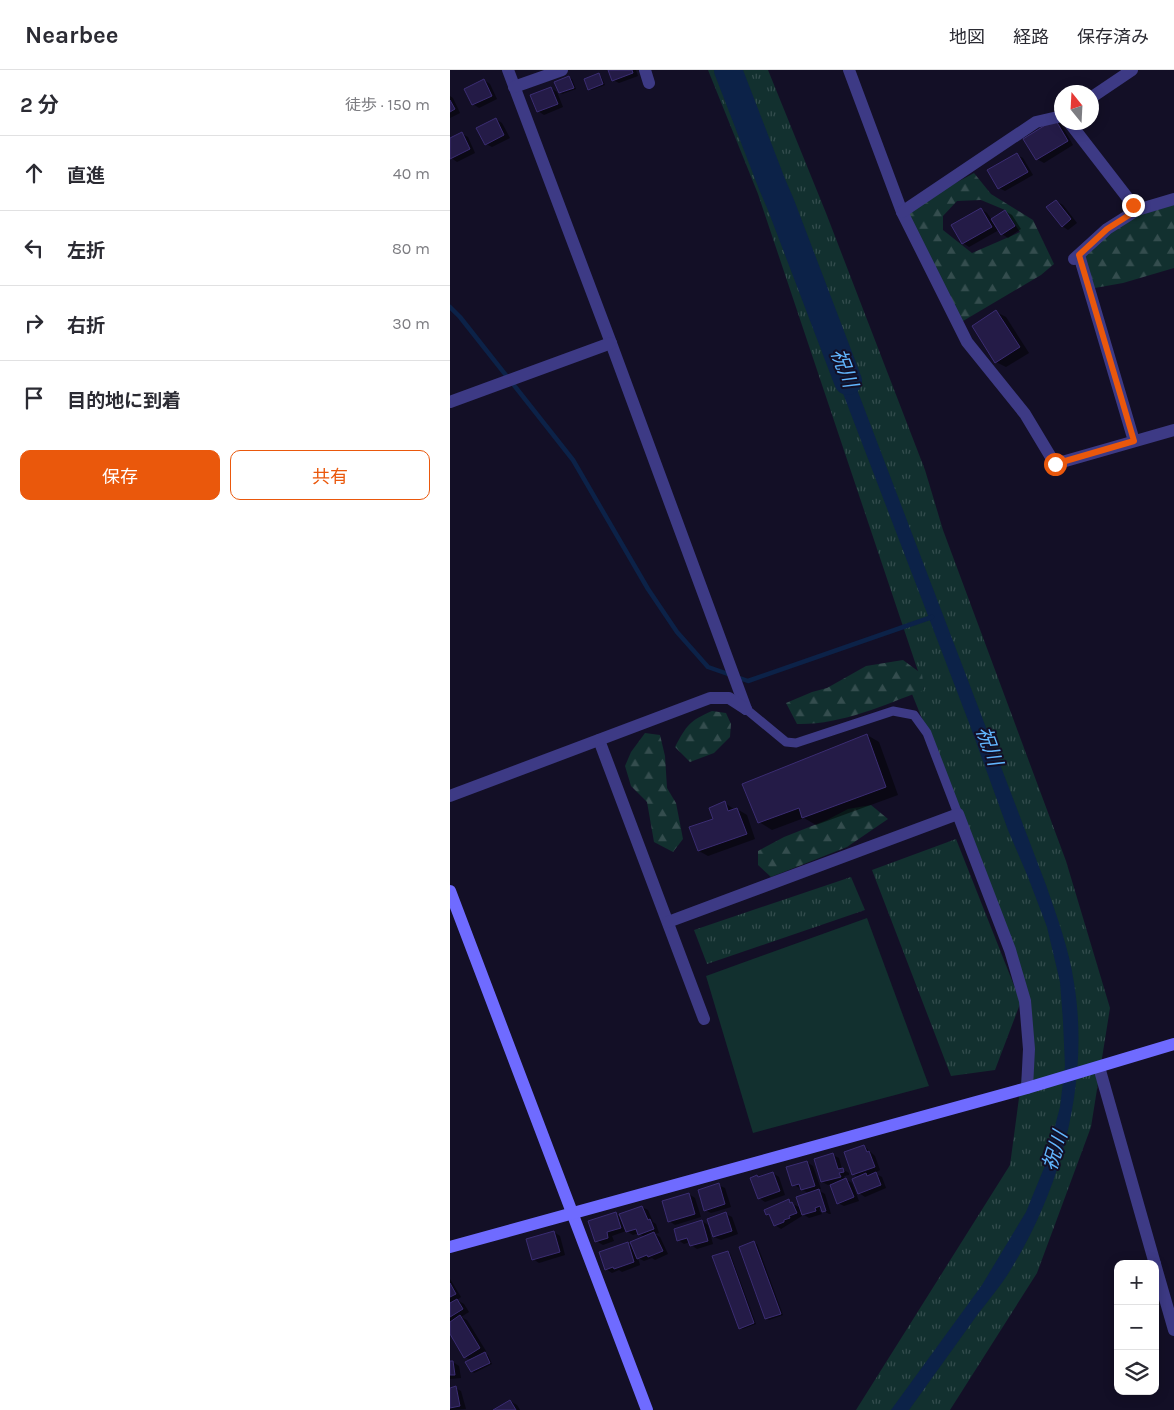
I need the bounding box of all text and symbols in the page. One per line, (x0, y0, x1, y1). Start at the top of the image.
text: Nearbee (25, 21, 119, 49)
text: 地図 (949, 26, 985, 48)
text: 経路 (1013, 26, 1049, 48)
text: 保存済み (1077, 26, 1149, 48)
north arrow (1054, 85, 1099, 130)
text: 2 分 (20, 93, 59, 117)
text: 徒歩 · 150 m (345, 95, 430, 114)
icon: ahead (20, 159, 48, 187)
text: 40 m (393, 164, 430, 183)
text: 直進 (67, 165, 105, 187)
route end (1122, 194, 1145, 217)
icon: left (20, 234, 48, 262)
text: 80 m (392, 239, 430, 258)
text: 左折 (67, 240, 105, 262)
icon: right (20, 309, 48, 337)
text: 30 m (392, 314, 430, 333)
text: 右折 (67, 315, 105, 337)
water label: 祝川 (826, 345, 863, 393)
icon: arrive (20, 384, 48, 412)
text: 目的地に到着 (67, 390, 181, 412)
button: 保存 (20, 450, 220, 500)
button: 共有 (230, 450, 430, 500)
route start (1044, 453, 1067, 476)
water label: 祝川 (971, 723, 1007, 771)
water label: 祝川 (1038, 1127, 1072, 1173)
map controls (1114, 1260, 1159, 1395)
button: + (1114, 1260, 1159, 1305)
button: − (1114, 1305, 1159, 1350)
button: layers (1114, 1350, 1159, 1395)

